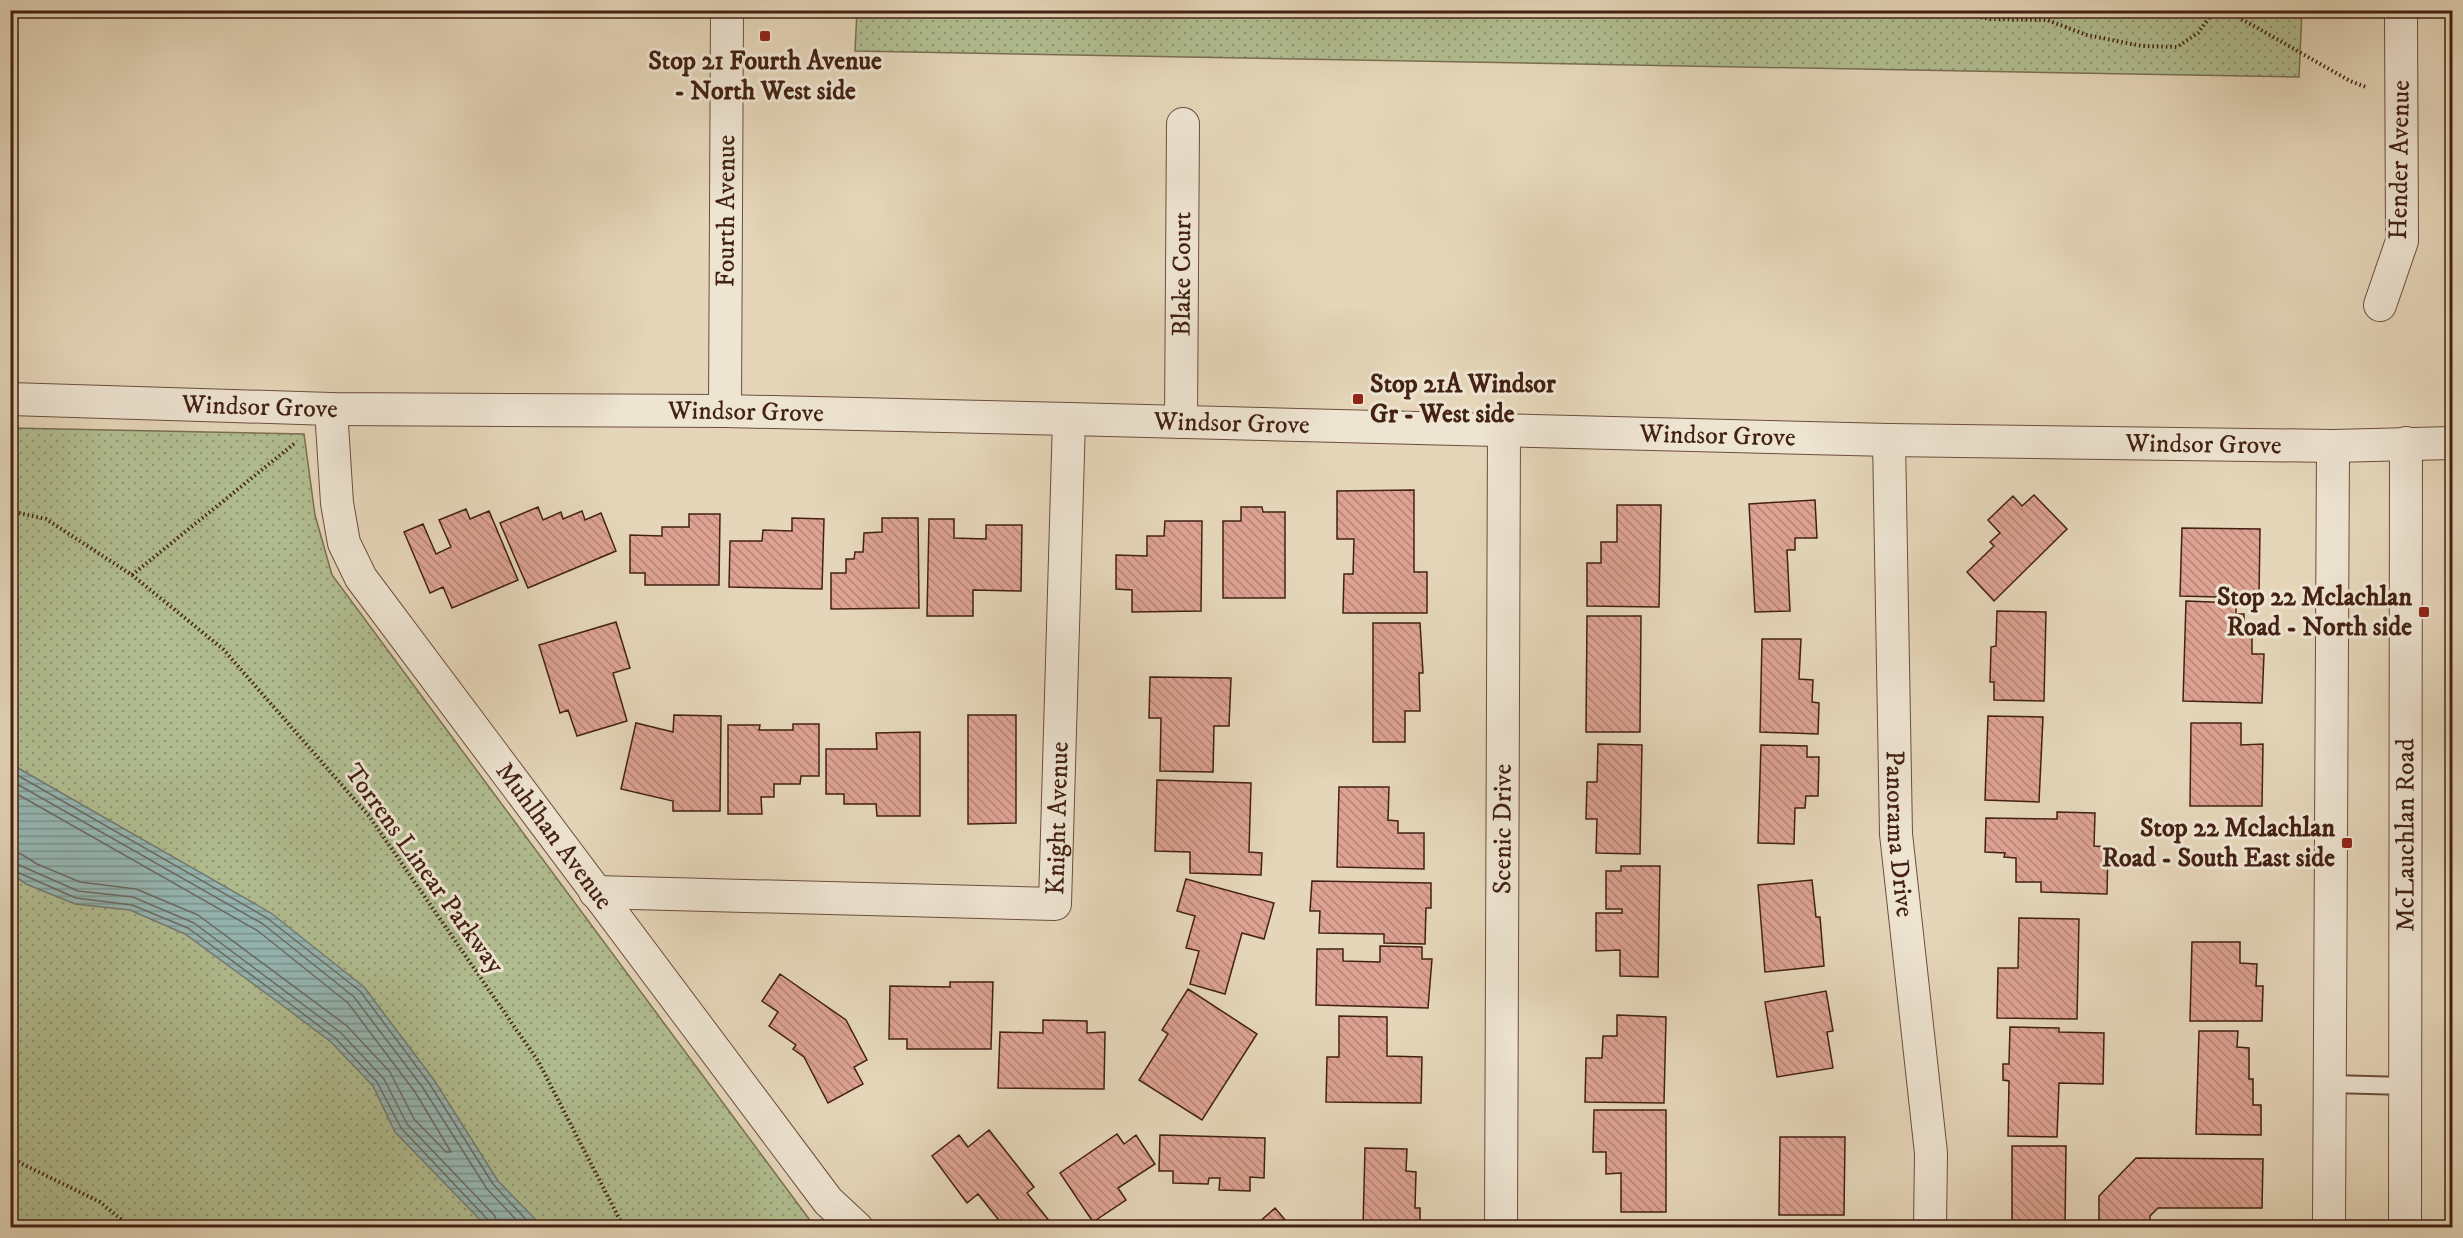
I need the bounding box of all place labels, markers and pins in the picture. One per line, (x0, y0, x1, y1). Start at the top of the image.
marker: Stop 21 Fourth Avenue - North West side (758, 29, 772, 43)
place label: Stop 21 Fourth Avenue - North West side (648, 45, 882, 108)
place label: Stop 21A Windsor Gr - West side (1370, 368, 1556, 431)
marker: Stop 21A Windsor Gr - West side (1351, 392, 1365, 406)
place label: Stop 22 Mclachlan Road - North side (2217, 581, 2412, 644)
marker: Stop 22 Mclachlan Road - North side (2417, 605, 2431, 619)
place label: Stop 22 Mclachlan Road - South East side (2102, 812, 2335, 875)
marker: Stop 22 Mclachlan Road - South East side (2340, 836, 2354, 850)

